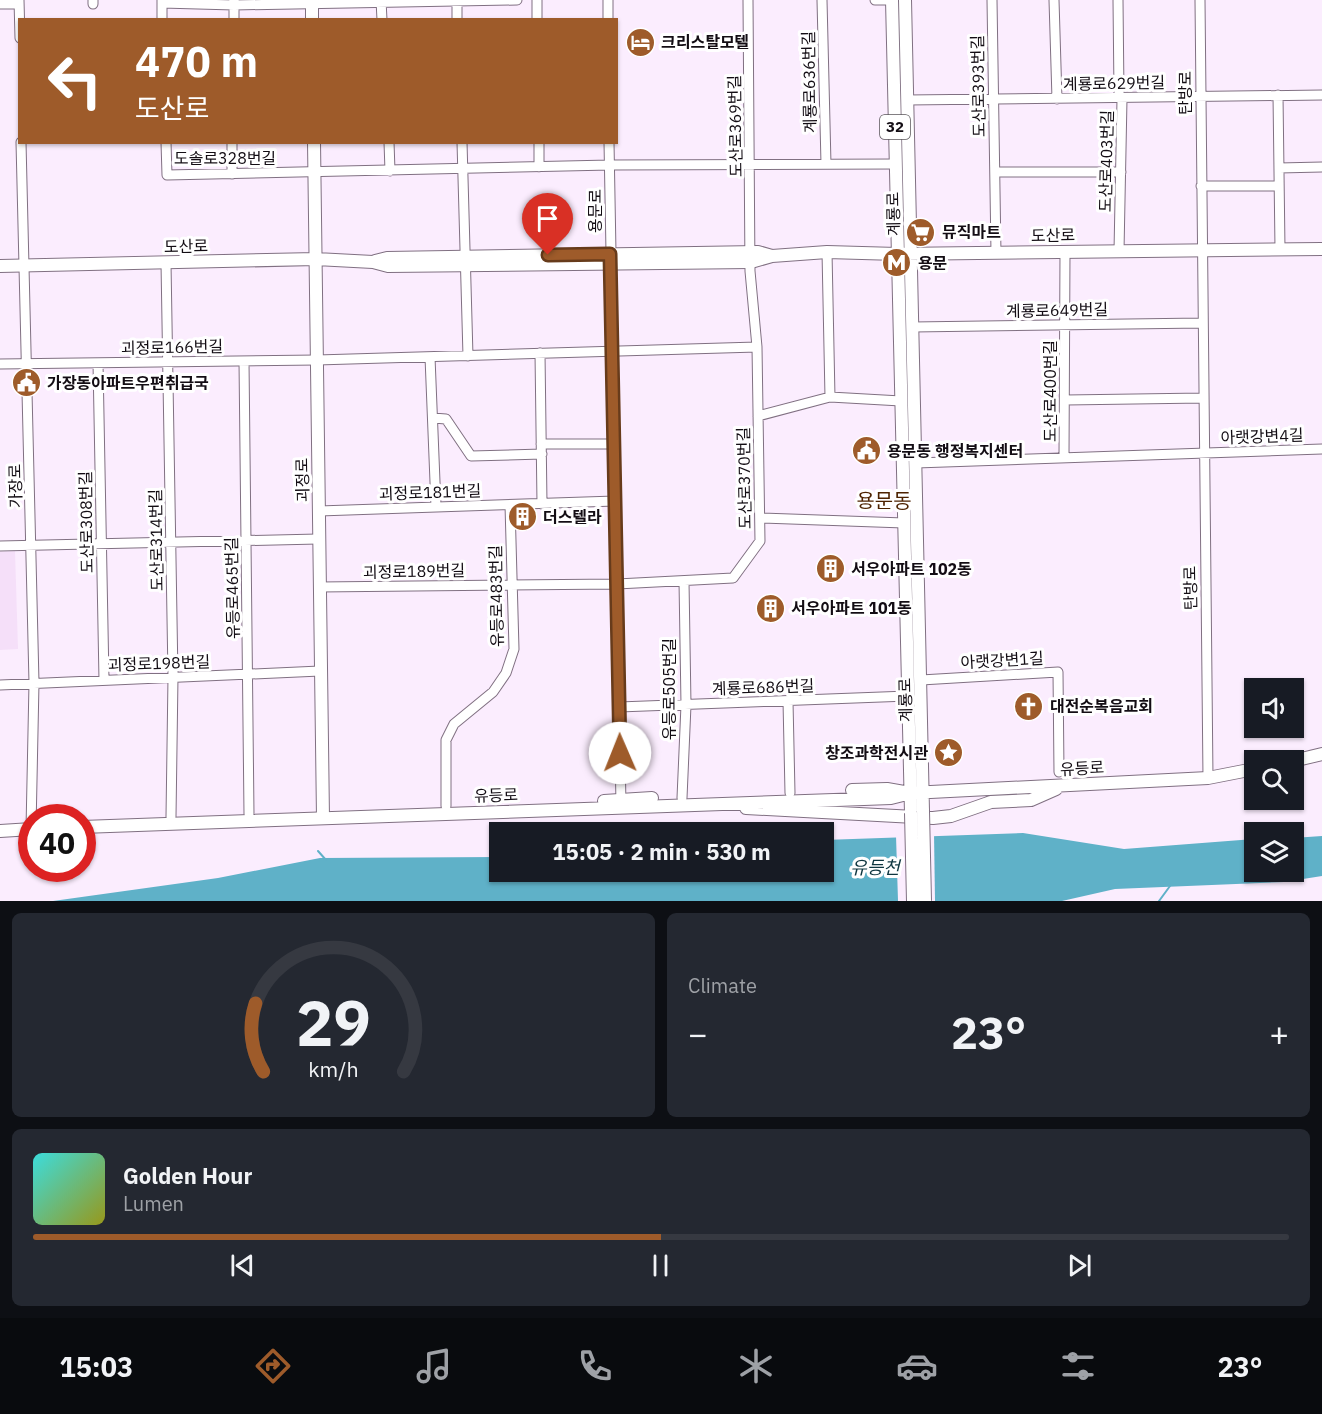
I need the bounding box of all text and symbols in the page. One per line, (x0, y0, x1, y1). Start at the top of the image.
hotel icon: 크리스탈모텔 (624, 26, 656, 58)
street label: 계룡로636번길 (798, 31, 820, 133)
place label: 크리스탈모텔 (661, 32, 749, 52)
text: 470 m (135, 34, 258, 89)
street label: 도산로393번길 (967, 35, 989, 137)
icon: left (36, 42, 114, 120)
street label: 탄방로 (1175, 71, 1195, 115)
street label: 계룡로629번길 (1063, 72, 1165, 94)
street label: 도산로369번길 (724, 75, 746, 177)
text: 도산로 (135, 90, 210, 125)
street label: 도산로403번길 (1095, 110, 1117, 212)
road number: 32 (880, 115, 910, 139)
street label: 도솔로328번길 (174, 148, 276, 168)
street label: 용문로 (585, 189, 605, 233)
street label: 계룡로 (883, 191, 903, 236)
pin (522, 193, 573, 255)
icon: arrive (531, 202, 564, 235)
supermarket icon: 뮤직마트 (905, 216, 937, 248)
place label: 뮤직마트 (942, 222, 1001, 242)
street label: 도산로 (1031, 225, 1076, 245)
street label: 도산로 (164, 236, 209, 256)
metro station icon: 용문 (881, 247, 913, 279)
place label: 용문 (918, 253, 947, 273)
street label: 계룡로649번길 (1006, 299, 1108, 321)
street label: 괴정로166번길 (121, 336, 223, 358)
street label: 도산로400번길 (1040, 340, 1060, 442)
public building icon: 가장동아파트우편취급국 (10, 367, 42, 399)
place label: 가장동아파트우편취급국 (47, 373, 209, 393)
street label: 아랫강변4길 (1220, 425, 1304, 447)
street label: 도산로370번길 (733, 427, 755, 529)
public building icon: 용문동 행정복지센터 (850, 435, 882, 467)
place label: 용문동 행정복지센터 (887, 441, 1023, 461)
street label: 괴정로 (292, 457, 312, 502)
street label: 가장로 (5, 463, 25, 508)
street label: 도산로308번길 (75, 471, 97, 573)
street label: 괴정로181번길 (378, 480, 482, 504)
district label: 용문동 (856, 487, 912, 514)
street label: 도산로314번길 (145, 489, 167, 591)
building icon: 더스텔라 (506, 501, 538, 533)
place label: 더스텔라 (543, 507, 602, 527)
street label: 유등로465번길 (221, 537, 243, 639)
street label: 유등로483번길 (485, 545, 507, 647)
building icon: 서우아파트 102동 (814, 553, 846, 585)
place label: 서우아파트 102동 (851, 559, 972, 579)
street label: 괴정로189번길 (363, 560, 465, 582)
street label: 탄방로 (1180, 565, 1200, 610)
building icon: 서우아파트 101동 (754, 592, 786, 624)
place label: 서우아파트 101동 (791, 598, 912, 618)
street label: 유등로505번길 (659, 638, 679, 740)
street label: 아랫강변1길 (960, 648, 1044, 672)
street label: 괴정로198번길 (107, 651, 211, 675)
street label: 계룡로686번길 (711, 675, 815, 699)
street label: 계룡로 (895, 677, 915, 722)
map controls (1244, 678, 1304, 882)
button: sound (1244, 678, 1304, 738)
church icon: 대전순복음교회 (1013, 690, 1045, 722)
place label: 대전순복음교회 (1050, 696, 1153, 716)
position arrow (588, 721, 652, 785)
place icon: 창조과학전시관 (933, 737, 965, 769)
place label: 창조과학전시관 (825, 743, 928, 763)
button: search (1244, 750, 1304, 810)
street label: 유등로 (1059, 757, 1105, 779)
street label: 유등로 (474, 784, 519, 806)
speed limit sign: 40 (18, 804, 96, 882)
button: layers (1244, 822, 1304, 882)
text: 15:05 · 2 min · 530 m (552, 837, 771, 866)
water label: 유등천 (850, 856, 902, 879)
text: Climate (688, 972, 757, 999)
text: 29 (296, 982, 371, 1063)
text: 23° (951, 1003, 1026, 1061)
text: − (688, 1012, 708, 1055)
text: + (1269, 1012, 1289, 1055)
text: km/h (308, 1055, 359, 1083)
text: Golden Hour (123, 1161, 252, 1190)
text: Lumen (123, 1190, 184, 1217)
icon: previous (226, 1249, 259, 1282)
icon: pause (644, 1249, 677, 1282)
icon: next (1063, 1249, 1096, 1282)
icon: directions (252, 1345, 294, 1387)
icon: music (413, 1345, 455, 1387)
icon: phone (574, 1345, 616, 1387)
icon: climate (735, 1345, 777, 1387)
icon: car (896, 1345, 938, 1387)
icon: filters (1057, 1345, 1099, 1387)
text: 15:03 (59, 1349, 133, 1384)
text: 23° (1217, 1349, 1262, 1384)

